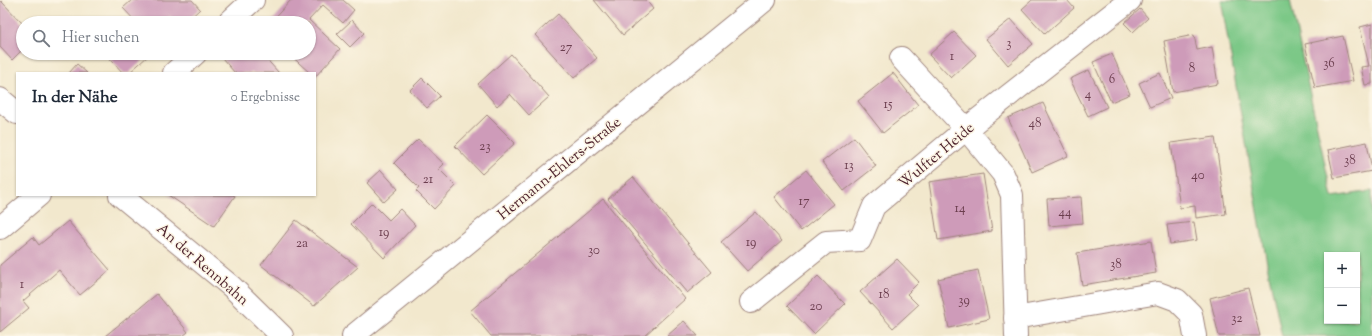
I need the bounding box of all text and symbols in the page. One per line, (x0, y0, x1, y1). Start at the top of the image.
search box (16, 16, 316, 60)
icon: search (30, 27, 52, 49)
text: Hier suchen (62, 28, 140, 49)
house number: 3 (1006, 35, 1012, 53)
house number: 27 (560, 39, 573, 57)
house number: 1 (950, 48, 955, 66)
house number: 36 (1323, 55, 1335, 73)
house number: 8 (1189, 60, 1195, 78)
house number: 6 (1109, 71, 1115, 89)
text: In der Nähe (32, 86, 118, 110)
house number: 4 (1085, 86, 1092, 104)
text: 0 Ergebnisse (231, 89, 300, 107)
house number: 15 (884, 96, 893, 114)
street label: Hermann-Ehlers-Straße (494, 113, 626, 226)
house number: 48 (1028, 115, 1042, 133)
street label: Wulfter Heide (895, 118, 979, 194)
house number: 23 (479, 138, 491, 156)
house number: 38 (1344, 152, 1356, 170)
house number: 13 (844, 157, 854, 175)
house number: 40 (1191, 167, 1205, 185)
house number: 21 (423, 171, 434, 189)
house number: 17 (799, 193, 810, 211)
house number: 14 (955, 200, 966, 218)
house number: 44 (1058, 204, 1072, 222)
street label: An der Rennbahn (151, 219, 253, 311)
house number: 19 (379, 224, 389, 242)
house number: 19 (746, 234, 756, 252)
house number: 2a (296, 235, 308, 253)
house number: 30 (588, 242, 600, 260)
map controls (1324, 252, 1360, 324)
button: + (1324, 252, 1360, 288)
house number: 38 (1110, 256, 1122, 274)
house number: 1 (20, 276, 25, 294)
house number: 18 (879, 286, 889, 304)
button: − (1324, 288, 1360, 324)
house number: 39 (958, 292, 970, 310)
house number: 20 (810, 298, 823, 316)
house number: 32 (1231, 310, 1243, 328)

